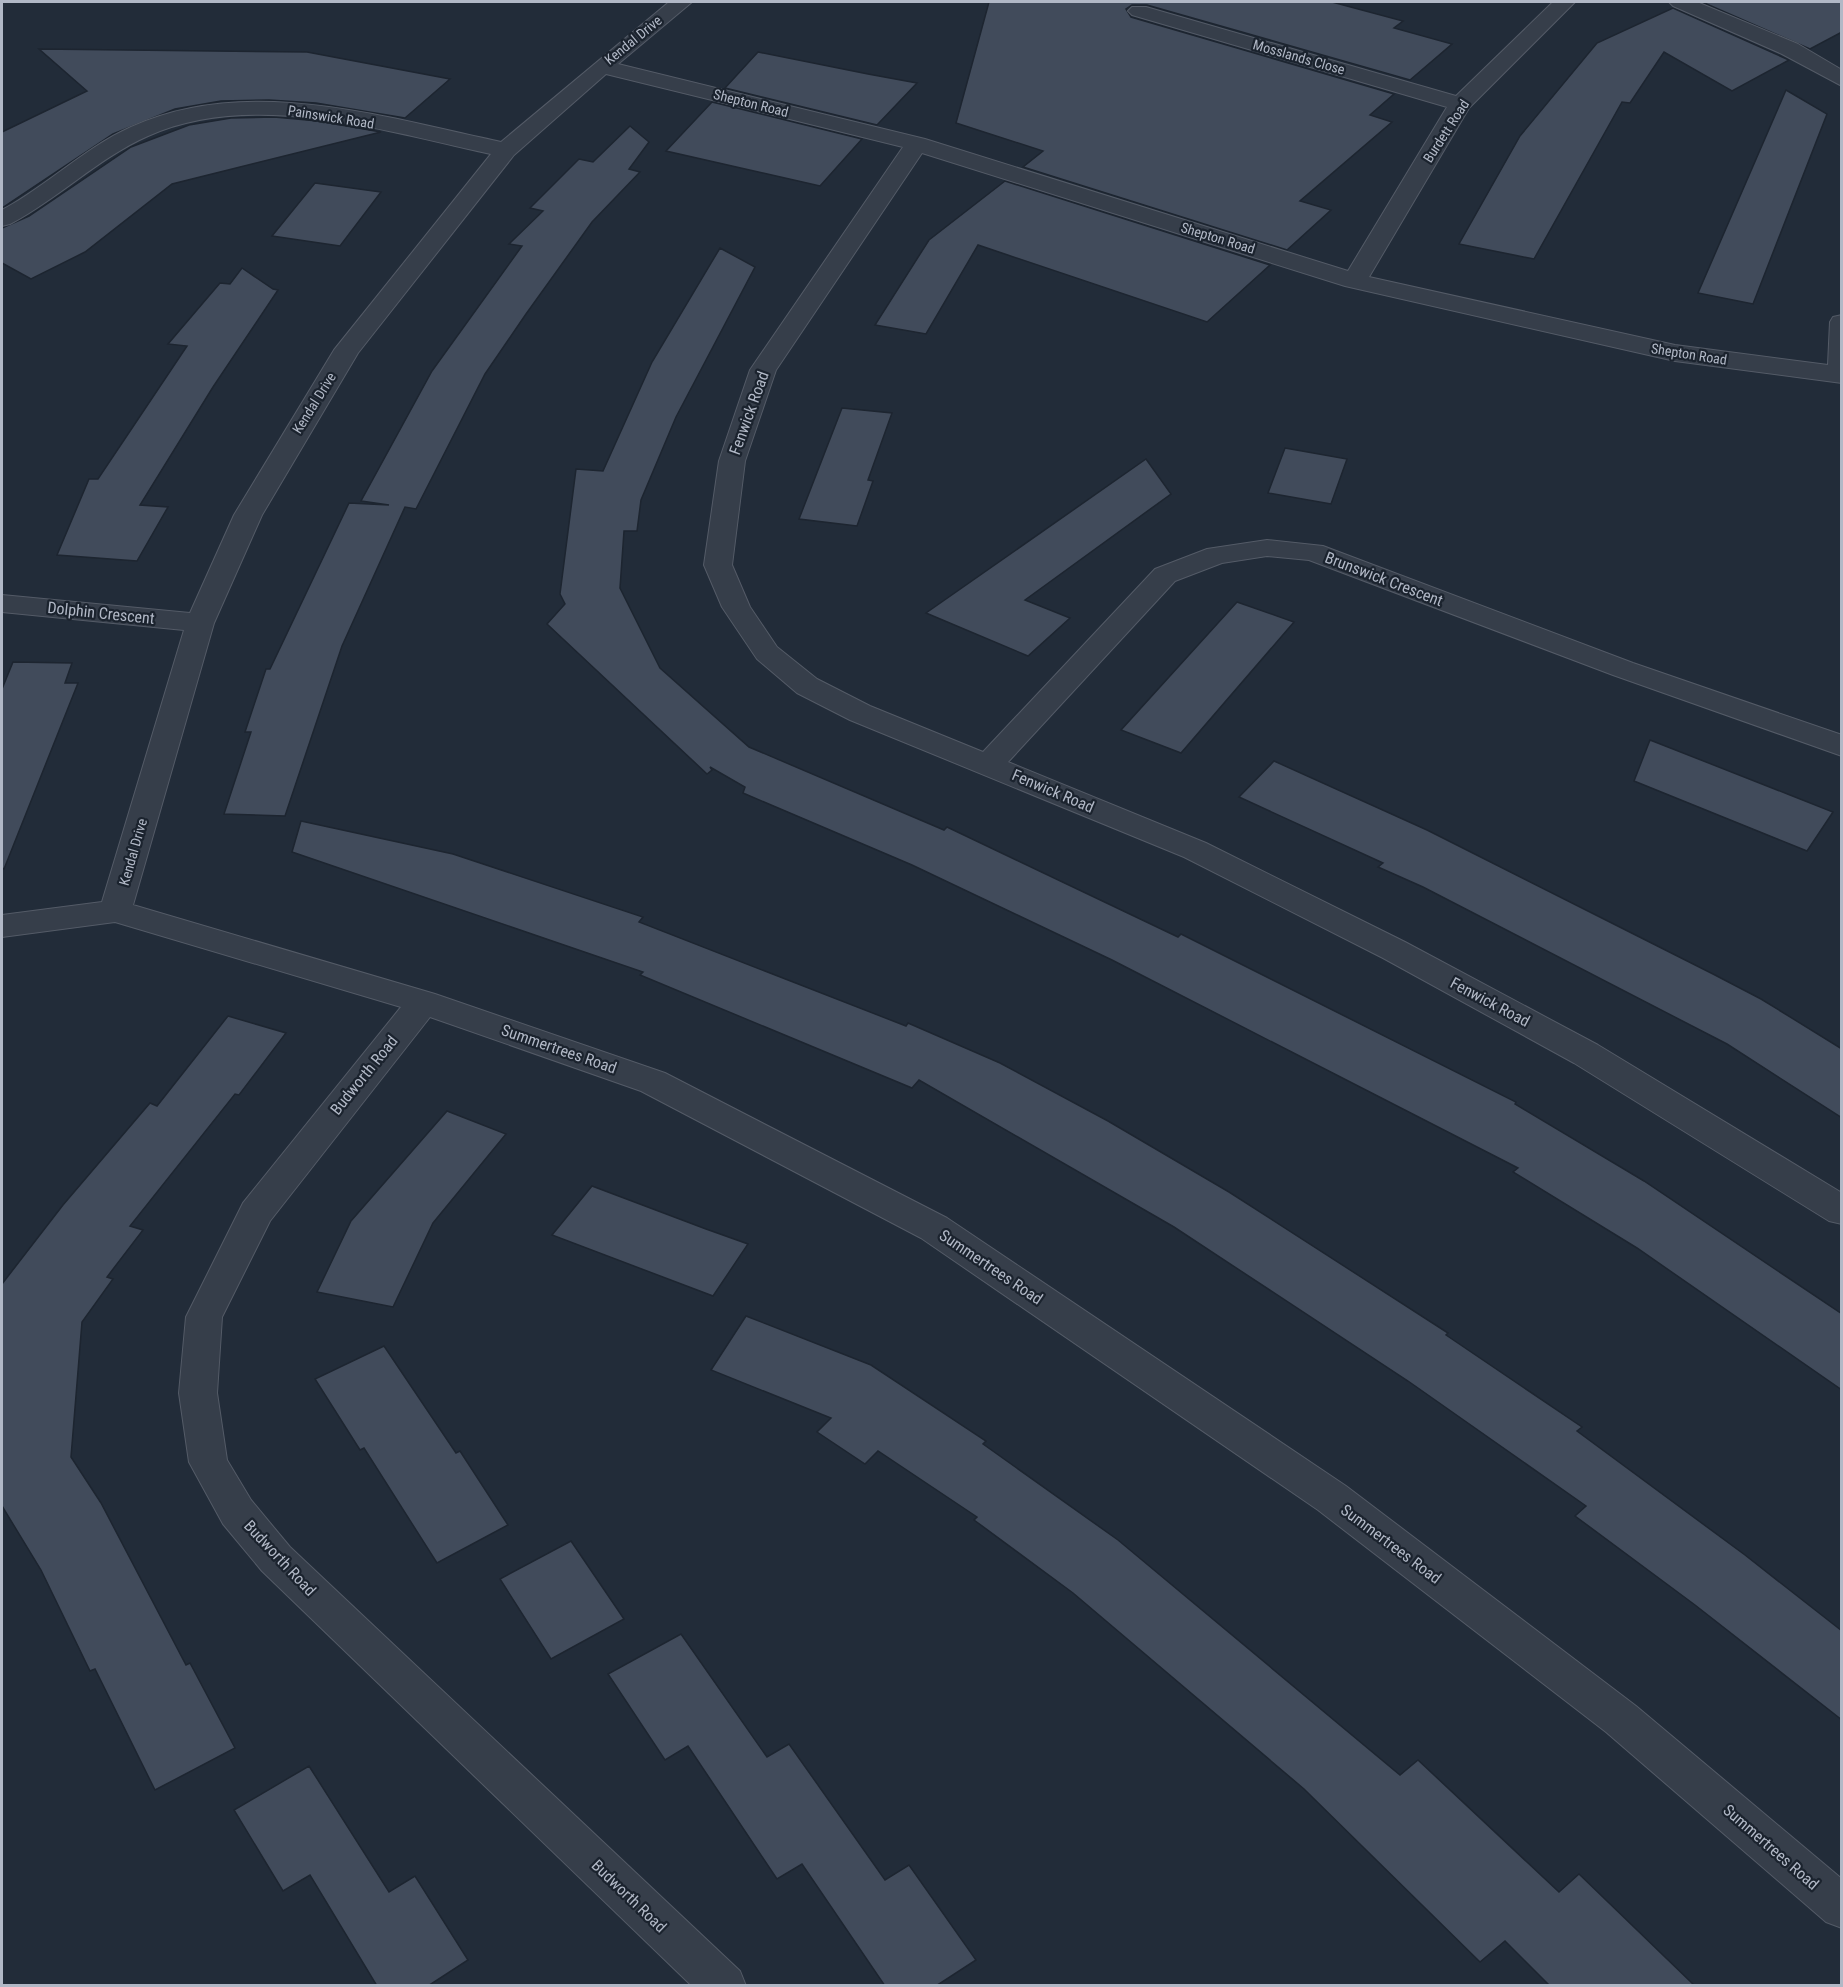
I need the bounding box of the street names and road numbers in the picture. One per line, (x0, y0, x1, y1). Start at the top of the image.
street label: Kendal Drive (601, 12, 665, 68)
street label: Mosslands Close (1251, 36, 1347, 78)
street label: Shepton Road (712, 86, 790, 120)
street label: Burdett Road (1420, 97, 1472, 165)
street label: Painswick Road (287, 102, 375, 132)
street label: Shepton Road (1179, 219, 1257, 257)
street label: Shepton Road (1650, 340, 1728, 368)
street label: Kendal Drive (289, 369, 339, 436)
street label: Fenwick Road (725, 369, 773, 457)
street label: Brunswick Crescent (1322, 548, 1446, 610)
street label: Dolphin Crescent (47, 598, 156, 628)
street label: Fenwick Road (1009, 765, 1097, 817)
street label: Kendal Drive (116, 816, 150, 887)
street label: Fenwick Road (1447, 973, 1533, 1031)
street label: Summertrees Road (499, 1020, 619, 1078)
street label: Budworth Road (326, 1032, 402, 1118)
street label: Summertrees Road (936, 1225, 1046, 1309)
street label: Summertrees Road (1337, 1500, 1445, 1588)
street label: Budworth Road (240, 1516, 320, 1600)
street label: Summertrees Road (1719, 1800, 1823, 1894)
street label: Budworth Road (588, 1856, 670, 1936)

